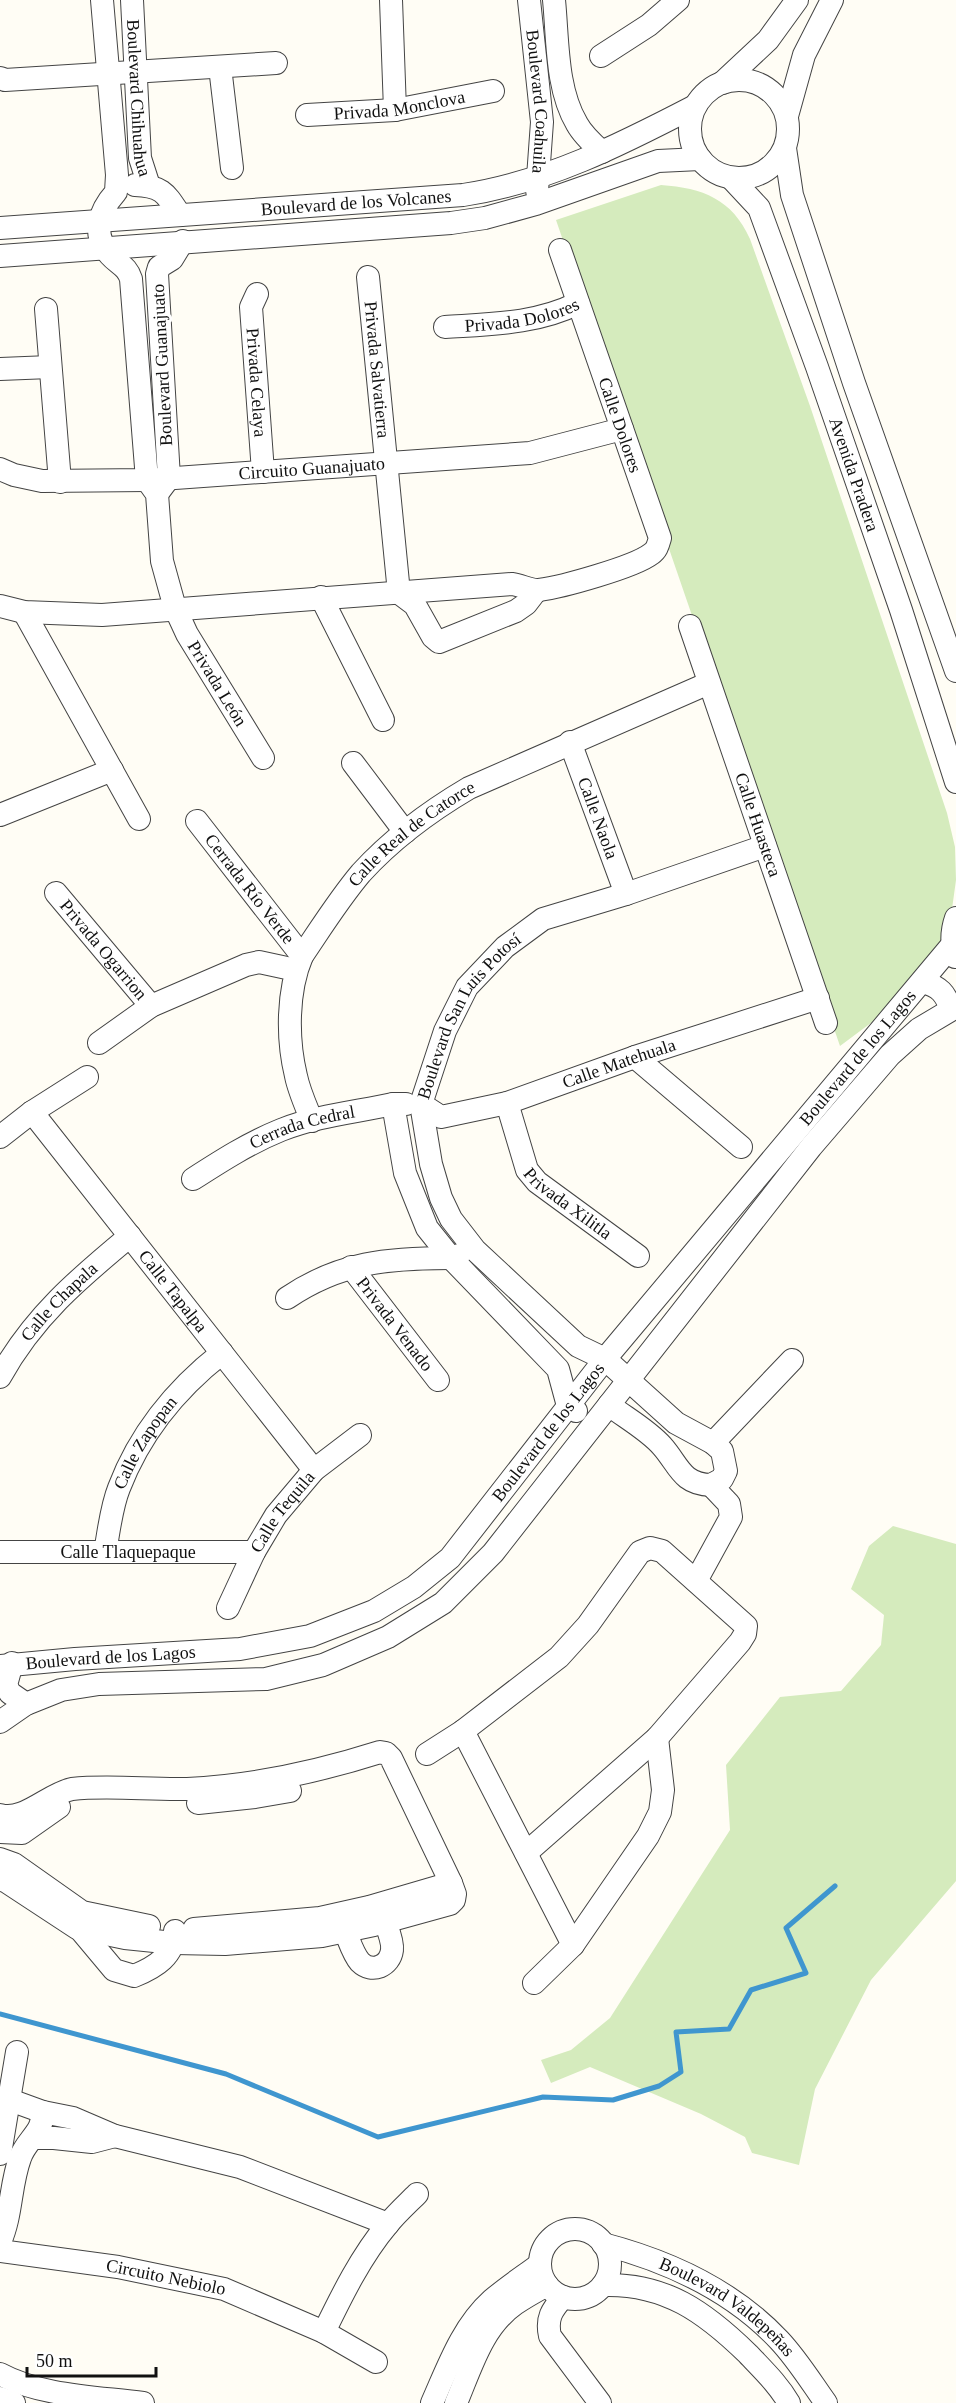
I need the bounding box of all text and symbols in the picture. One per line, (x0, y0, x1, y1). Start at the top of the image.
street label: Boulevard Chihuahua (123, 19, 155, 179)
street label: Boulevard Coahuila (522, 28, 552, 174)
street label: Privada Monclova (333, 87, 467, 123)
street label: Boulevard de los Volcanes (260, 186, 452, 219)
street label: Boulevard Guanajuato (148, 283, 176, 447)
street label: Privada Dolores (464, 294, 582, 336)
street label: Privada Salvatierra (360, 300, 394, 439)
street label: Privada Celaya (243, 327, 270, 438)
street label: Calle Dolores (594, 375, 646, 475)
street label: Avenida Pradera (825, 415, 883, 534)
street label: Circuito Guanajuato (238, 453, 386, 484)
street label: Privada León (184, 637, 251, 730)
street label: Calle Huasteca (731, 770, 785, 879)
street label: Calle Naola (574, 774, 622, 862)
street label: Calle Real de Catorce (344, 777, 478, 891)
street label: Cerrada Río Verde (201, 830, 299, 948)
street label: Privada Ogarrion (56, 896, 151, 1004)
street label: Boulevard San Luis Potosí (413, 929, 525, 1102)
street label: Boulevard de los Lagos (795, 986, 920, 1129)
street label: Calle Matehuala (559, 1035, 678, 1092)
street label: Cerrada Cedral (246, 1101, 356, 1153)
street label: Privada Xilitla (519, 1164, 616, 1243)
street label: Calle Tapalpa (135, 1246, 212, 1336)
street label: Calle Chapala (16, 1258, 101, 1345)
street label: Privada Venado (352, 1273, 437, 1375)
street label: Boulevard de los Lagos (488, 1359, 608, 1506)
street label: Calle Zapopan (110, 1392, 181, 1492)
street label: Calle Tequila (246, 1467, 319, 1556)
street label: Calle Tlaquepaque (60, 1542, 196, 1562)
street label: Boulevard de los Lagos (25, 1642, 196, 1674)
street label: Boulevard Valdepeñas (657, 2253, 799, 2360)
street label: Circuito Nebiolo (105, 2255, 227, 2299)
scale bar (27, 2340, 156, 2378)
text: 50 m (36, 2351, 73, 2371)

